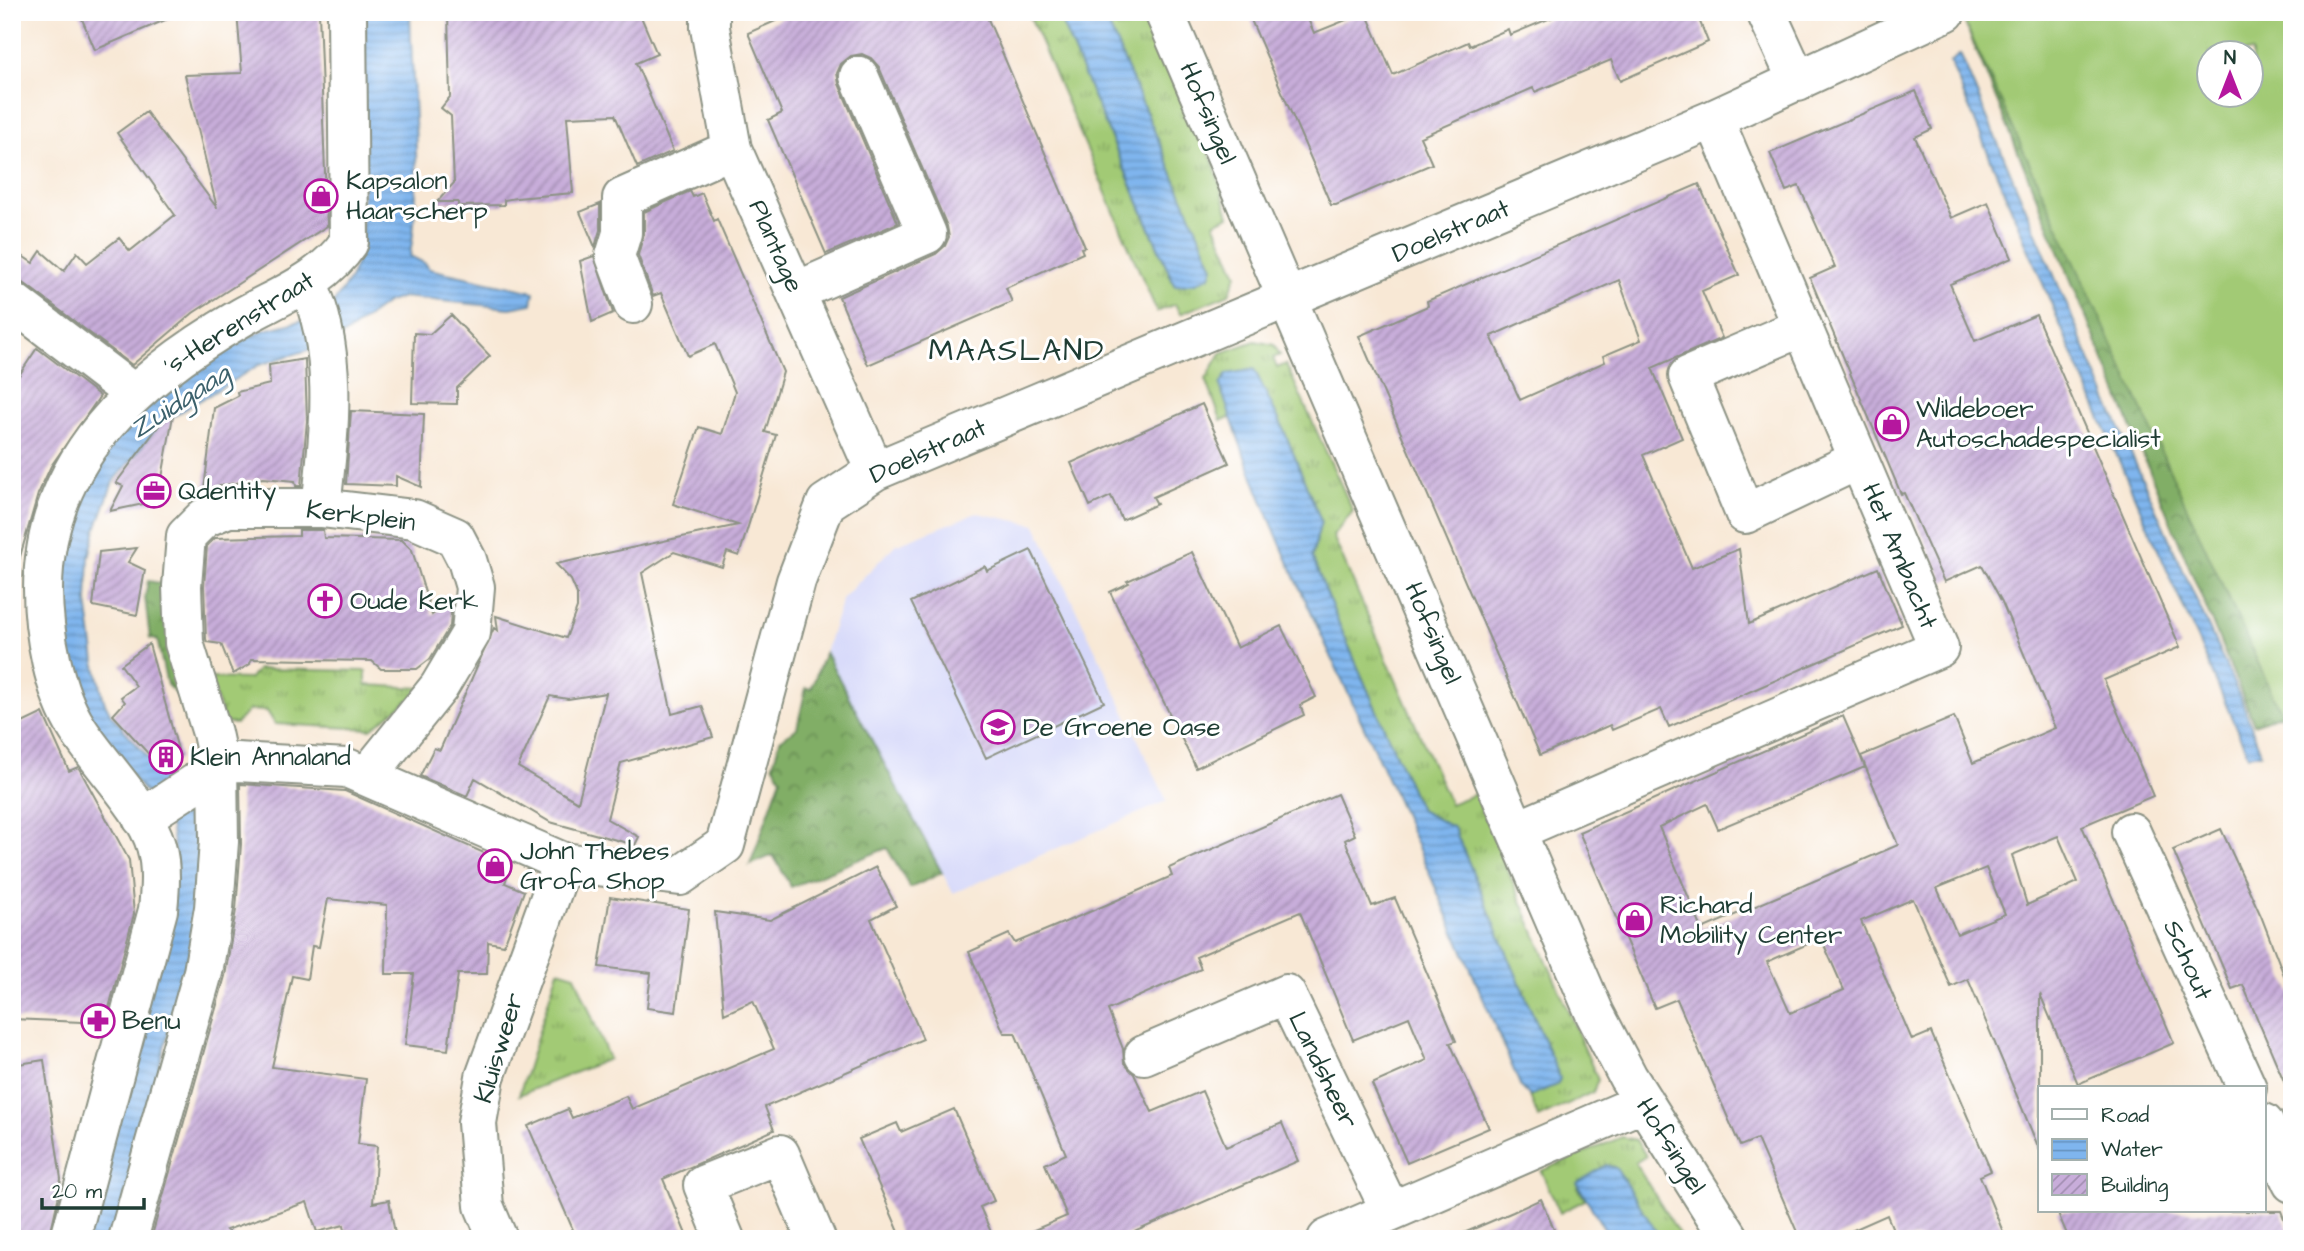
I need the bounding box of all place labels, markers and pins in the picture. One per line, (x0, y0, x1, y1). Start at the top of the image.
place label: Kapsalon Haarscherp (346, 163, 488, 229)
shop icon: Kapsalon Haarscherp (302, 177, 340, 215)
place label: Wildeboer Autoschadespecialist (1916, 391, 2161, 457)
shop icon: Wildeboer Autoschadespecialist (1873, 405, 1911, 443)
office icon: Qdentity (135, 472, 173, 510)
place label: Qdentity (178, 473, 276, 511)
church icon: Oude Kerk (306, 582, 344, 620)
place label: Oude Kerk (350, 583, 479, 619)
school or university icon: De Groene Oase (979, 708, 1017, 746)
place label: De Groene Oase (1023, 709, 1221, 745)
building icon: Klein Annaland (147, 738, 185, 776)
place label: Klein Annaland (190, 739, 351, 775)
place label: John Thebes Grofa Shop (520, 833, 670, 899)
shop icon: John Thebes Grofa Shop (476, 847, 514, 885)
place label: Richard Mobility Center (1660, 887, 1842, 955)
shop icon: Richard Mobility Center (1616, 901, 1654, 939)
pharmacy icon: Benu (79, 1002, 117, 1040)
place label: Benu (122, 1003, 181, 1039)

